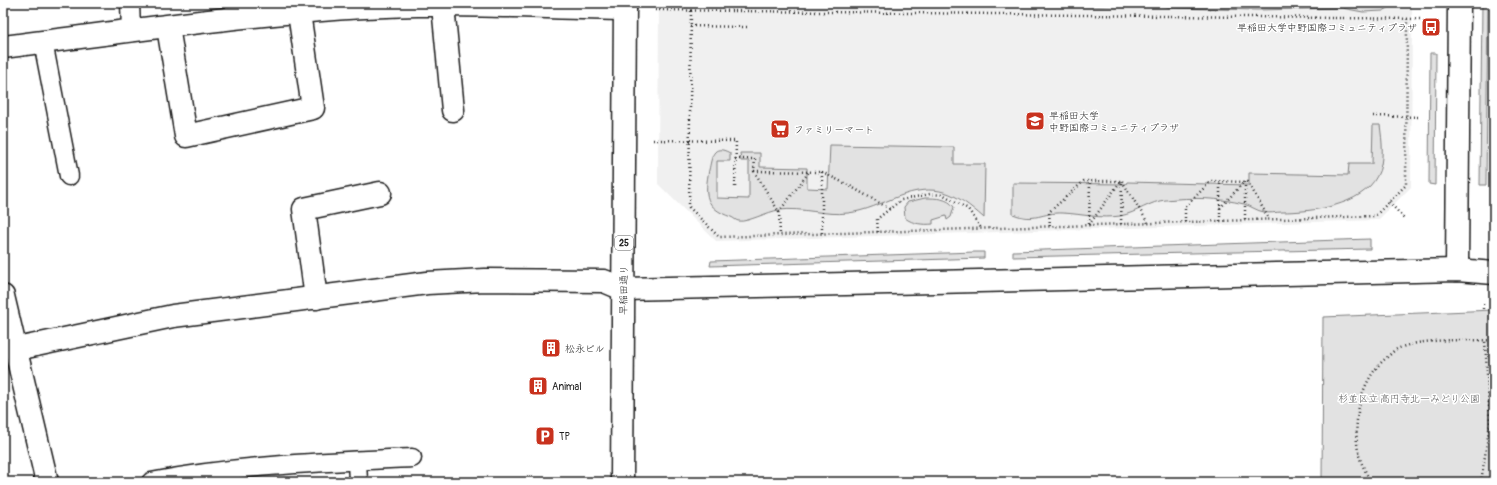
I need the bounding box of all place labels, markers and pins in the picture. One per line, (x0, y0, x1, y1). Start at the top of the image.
bus stop icon: 早稲田大学中野国際コミュニティプラザ (1420, 16, 1442, 38)
place label: 早稲田大学中野国際コミュニティプラザ (1237, 22, 1417, 34)
school or university icon: 早稲田大学 中野国際コミュニティプラザ (1024, 110, 1046, 132)
place label: 早稲田大学 中野国際コミュニティプラザ (1049, 110, 1179, 134)
supermarket icon: ファミリーマート (769, 118, 791, 140)
place label: ファミリーマート (794, 124, 874, 136)
building icon: 松永ビル (540, 337, 562, 359)
place label: 松永ビル (565, 343, 605, 355)
building icon: Animal (527, 375, 549, 397)
place label: Animal (552, 381, 582, 393)
parking icon: TP (534, 425, 556, 447)
place label: TP (559, 431, 571, 443)

